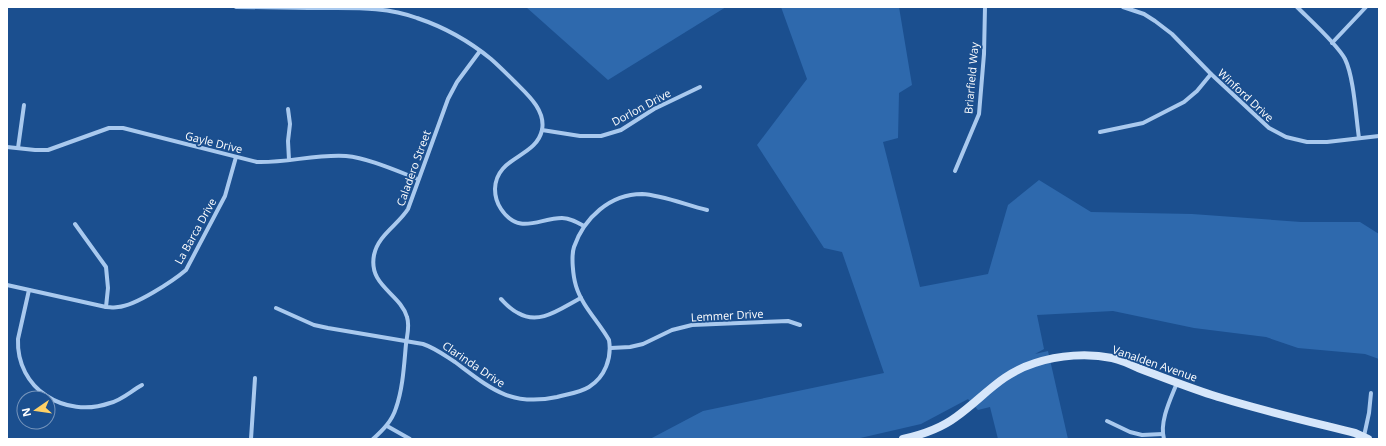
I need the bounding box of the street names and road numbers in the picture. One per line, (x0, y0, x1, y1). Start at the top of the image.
street label: Briarfield Way (960, 41, 982, 114)
street label: Winford Drive (1215, 65, 1277, 125)
street label: Dorlon Drive (609, 85, 673, 129)
street label: Gayle Drive (184, 128, 244, 156)
street label: Caladero Street (392, 128, 434, 208)
street label: La Barca Drive (171, 195, 219, 267)
street label: Lemmer Drive (690, 306, 764, 324)
street label: Clarinda Drive (440, 338, 508, 390)
street label: Vanalden Avenue (1110, 341, 1200, 385)

